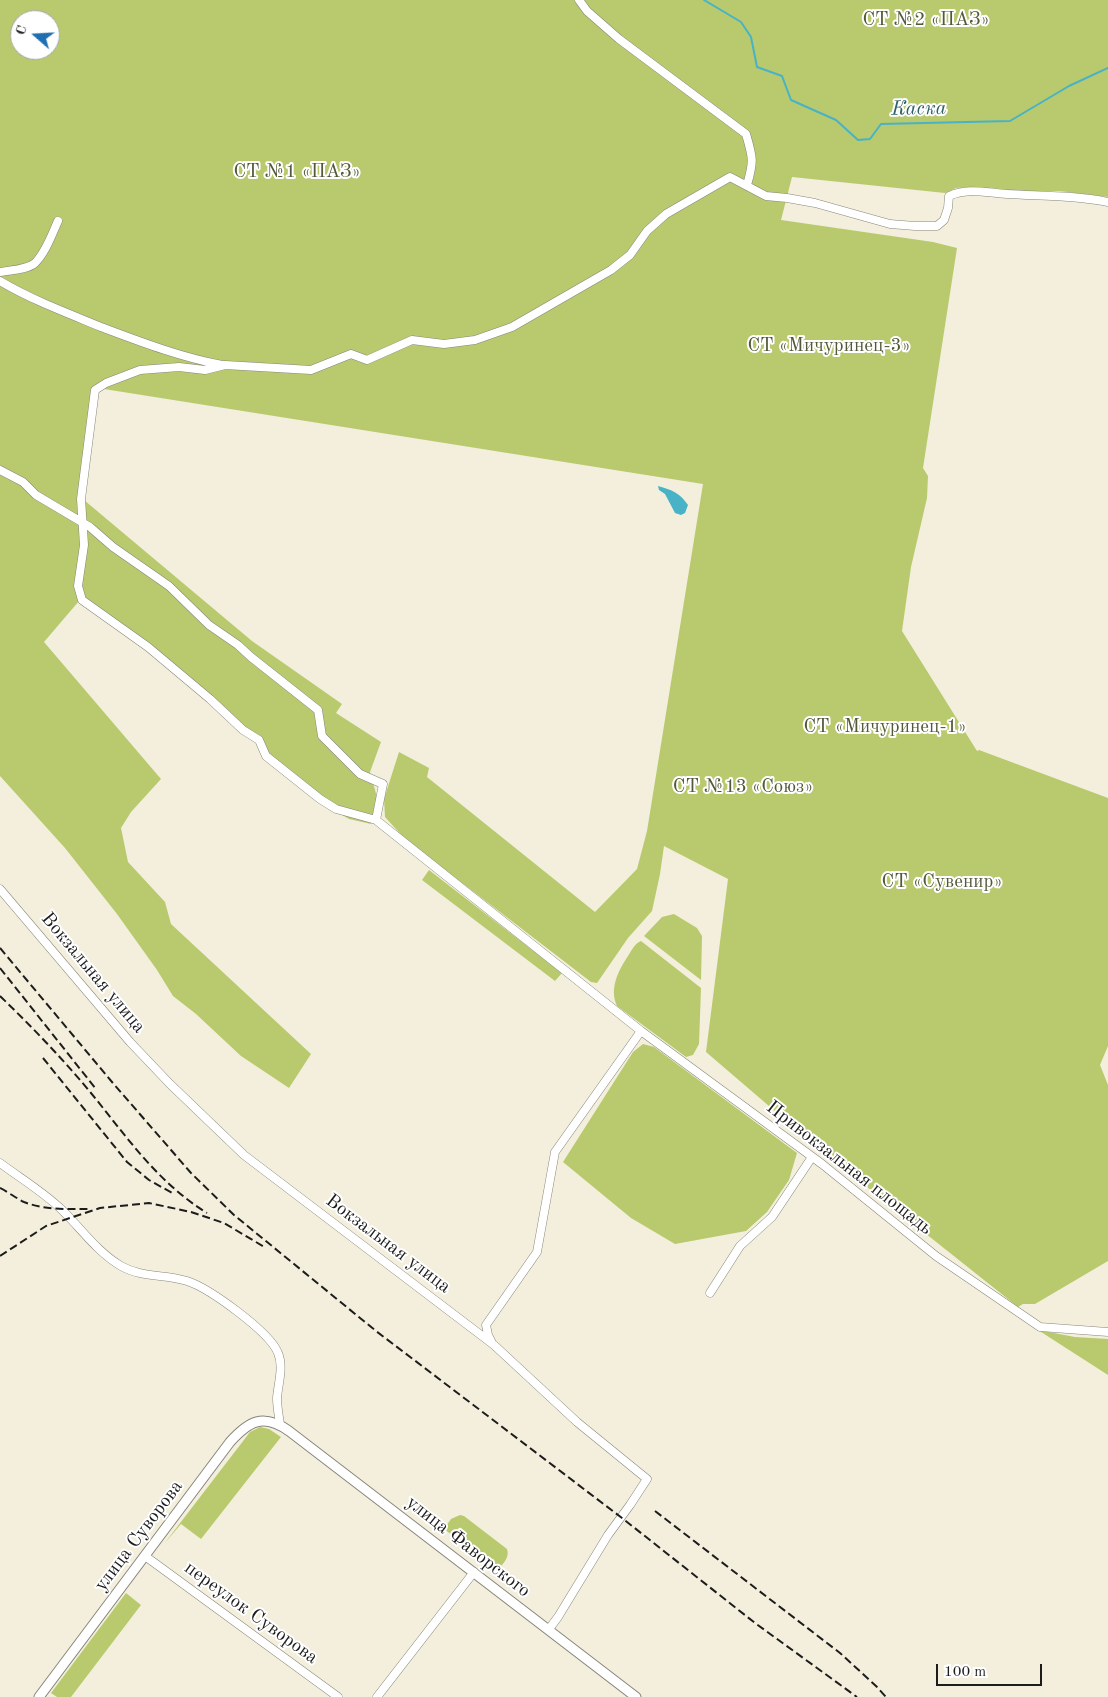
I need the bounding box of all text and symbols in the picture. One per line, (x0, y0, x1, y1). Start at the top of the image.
park label: СТ №2 «ПАЗ» (862, 9, 990, 31)
north arrow (10, 10, 60, 60)
text: С (14, 24, 30, 37)
water label: Каска (891, 97, 947, 121)
park label: СТ №1 «ПАЗ» (233, 161, 361, 183)
park label: СТ «Мичуринец-3» (747, 335, 911, 357)
park label: СТ «Мичуринец-1» (803, 716, 967, 738)
park label: СТ №13 «Союз» (673, 776, 813, 798)
park label: СТ «Сувенир» (882, 871, 1002, 893)
street label: Вокзальная улица (36, 908, 150, 1038)
street label: Привокзальная площадь (761, 1096, 937, 1240)
street label: Вокзальная улица (321, 1190, 455, 1298)
street label: улица Суворова (90, 1476, 188, 1596)
street label: улица Фаворского (401, 1491, 535, 1603)
street label: переулок Суворова (180, 1557, 322, 1669)
scale bar (938, 1654, 1044, 1686)
text: 100 m (944, 1665, 986, 1680)

